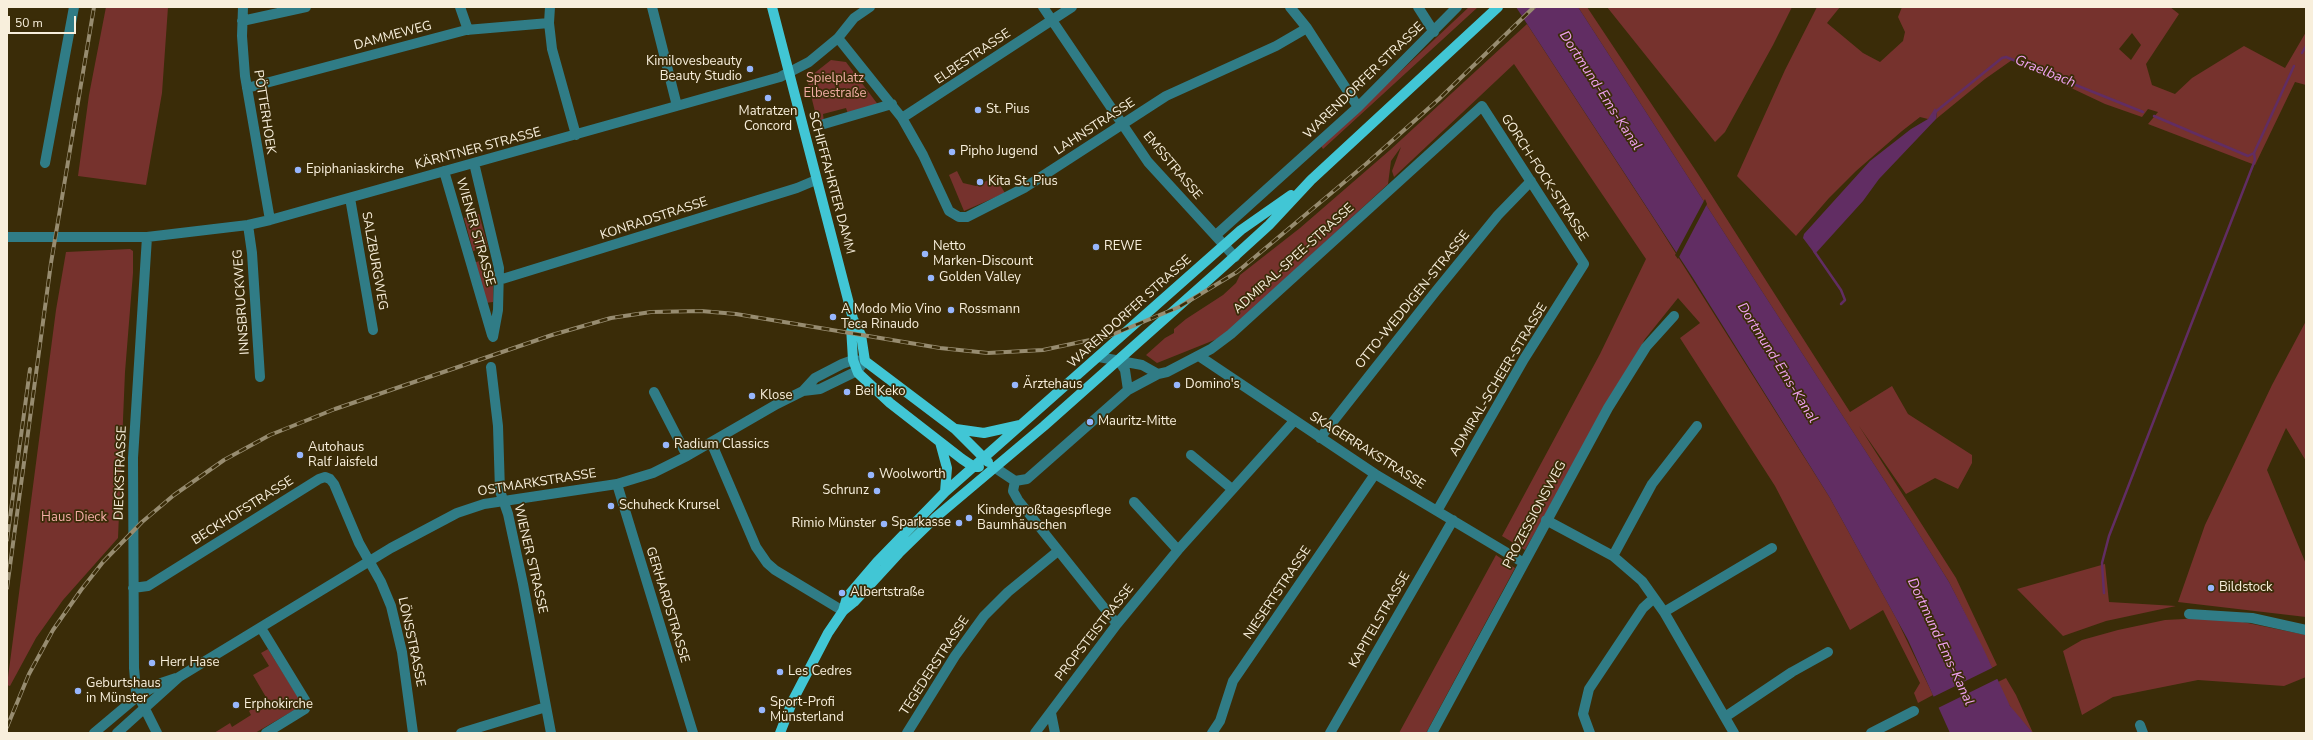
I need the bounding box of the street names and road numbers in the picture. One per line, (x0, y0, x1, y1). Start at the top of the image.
street label: DAMMEWEG (352, 18, 434, 54)
street label: WARENDORFER STRASSE (1301, 19, 1427, 143)
street label: ELBESTRASSE (932, 26, 1014, 88)
street label: PÖTTERHOEK (250, 69, 278, 155)
street label: LAHNSTRASSE (1052, 95, 1138, 159)
street label: SCHIFFFAHRTER DAMM (804, 110, 858, 256)
street label: GORCH-FOCK-STRASSE (1497, 112, 1591, 244)
street label: KÄRNTNER STRASSE (413, 125, 543, 173)
street label: EMSSTRASSE (1139, 129, 1205, 203)
street label: WIENER STRASSE (452, 176, 498, 288)
street label: KONRADSTRASSE (598, 194, 710, 244)
street label: ADMIRAL-SPEE-STRASSE (1230, 201, 1358, 317)
street label: SALZBURGWEG (358, 211, 390, 311)
street label: OTTO-WEDDIGEN-STRASSE (1352, 228, 1474, 372)
street label: INNSBRUCKWEG (231, 249, 253, 355)
street label: WARENDORFER STRASSE (1065, 252, 1195, 372)
street label: ADMIRAL-SCHEER-STRASSE (1447, 301, 1551, 459)
street label: SKAGERRAKSTRASSE (1306, 409, 1428, 493)
street label: DIECKSTRASSE (112, 426, 130, 520)
street label: PROZESSIONSWEG (1500, 458, 1570, 572)
street label: OSTMARKSTRASSE (477, 466, 597, 500)
street label: BECKHOFSTRASSE (189, 473, 297, 549)
street label: WIENER STRASSE (510, 503, 550, 615)
street label: NIESERTSTRASSE (1241, 543, 1315, 643)
street label: GERHARDSTRASSE (642, 545, 692, 665)
street label: KAPITELSTRASSE (1346, 569, 1414, 671)
street label: PROPSTEISTRASSE (1052, 581, 1138, 685)
street label: LÖNSSTRASSE (394, 596, 428, 688)
street label: TEGEDERSTRASSE (897, 613, 973, 719)

